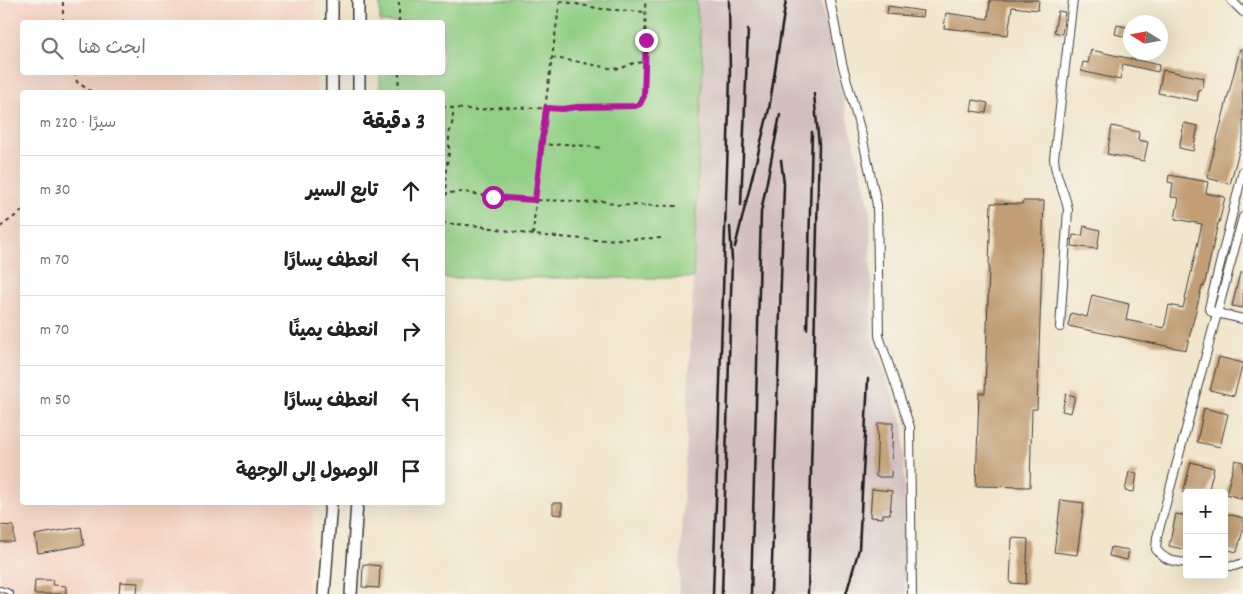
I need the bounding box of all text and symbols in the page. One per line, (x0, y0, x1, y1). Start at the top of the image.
north arrow (1123, 15, 1168, 60)
search box (20, 20, 445, 75)
route end (635, 29, 658, 52)
icon: search (38, 34, 66, 62)
text: ابحث هنا (78, 36, 146, 63)
text: 3 دقيقة (362, 109, 425, 139)
text: سيرًا · 220 m (40, 112, 116, 135)
icon: ahead (397, 177, 425, 205)
text: 30 m (40, 179, 71, 202)
text: تابع السير (306, 179, 378, 206)
route start (482, 186, 505, 209)
icon: left (397, 247, 425, 275)
text: 70 m (40, 249, 70, 272)
text: انعطف يسارًا (284, 249, 378, 276)
icon: right (397, 317, 425, 345)
text: 70 m (40, 319, 70, 342)
text: انعطف يمينًا (289, 319, 378, 346)
icon: left (397, 387, 425, 415)
text: 50 m (40, 389, 71, 412)
text: انعطف يسارًا (284, 389, 378, 416)
icon: arrive (397, 457, 425, 485)
text: الوصول إلى الوجهة (236, 459, 378, 486)
map controls (1183, 489, 1228, 579)
button: + (1183, 489, 1228, 534)
button: − (1183, 534, 1228, 579)

